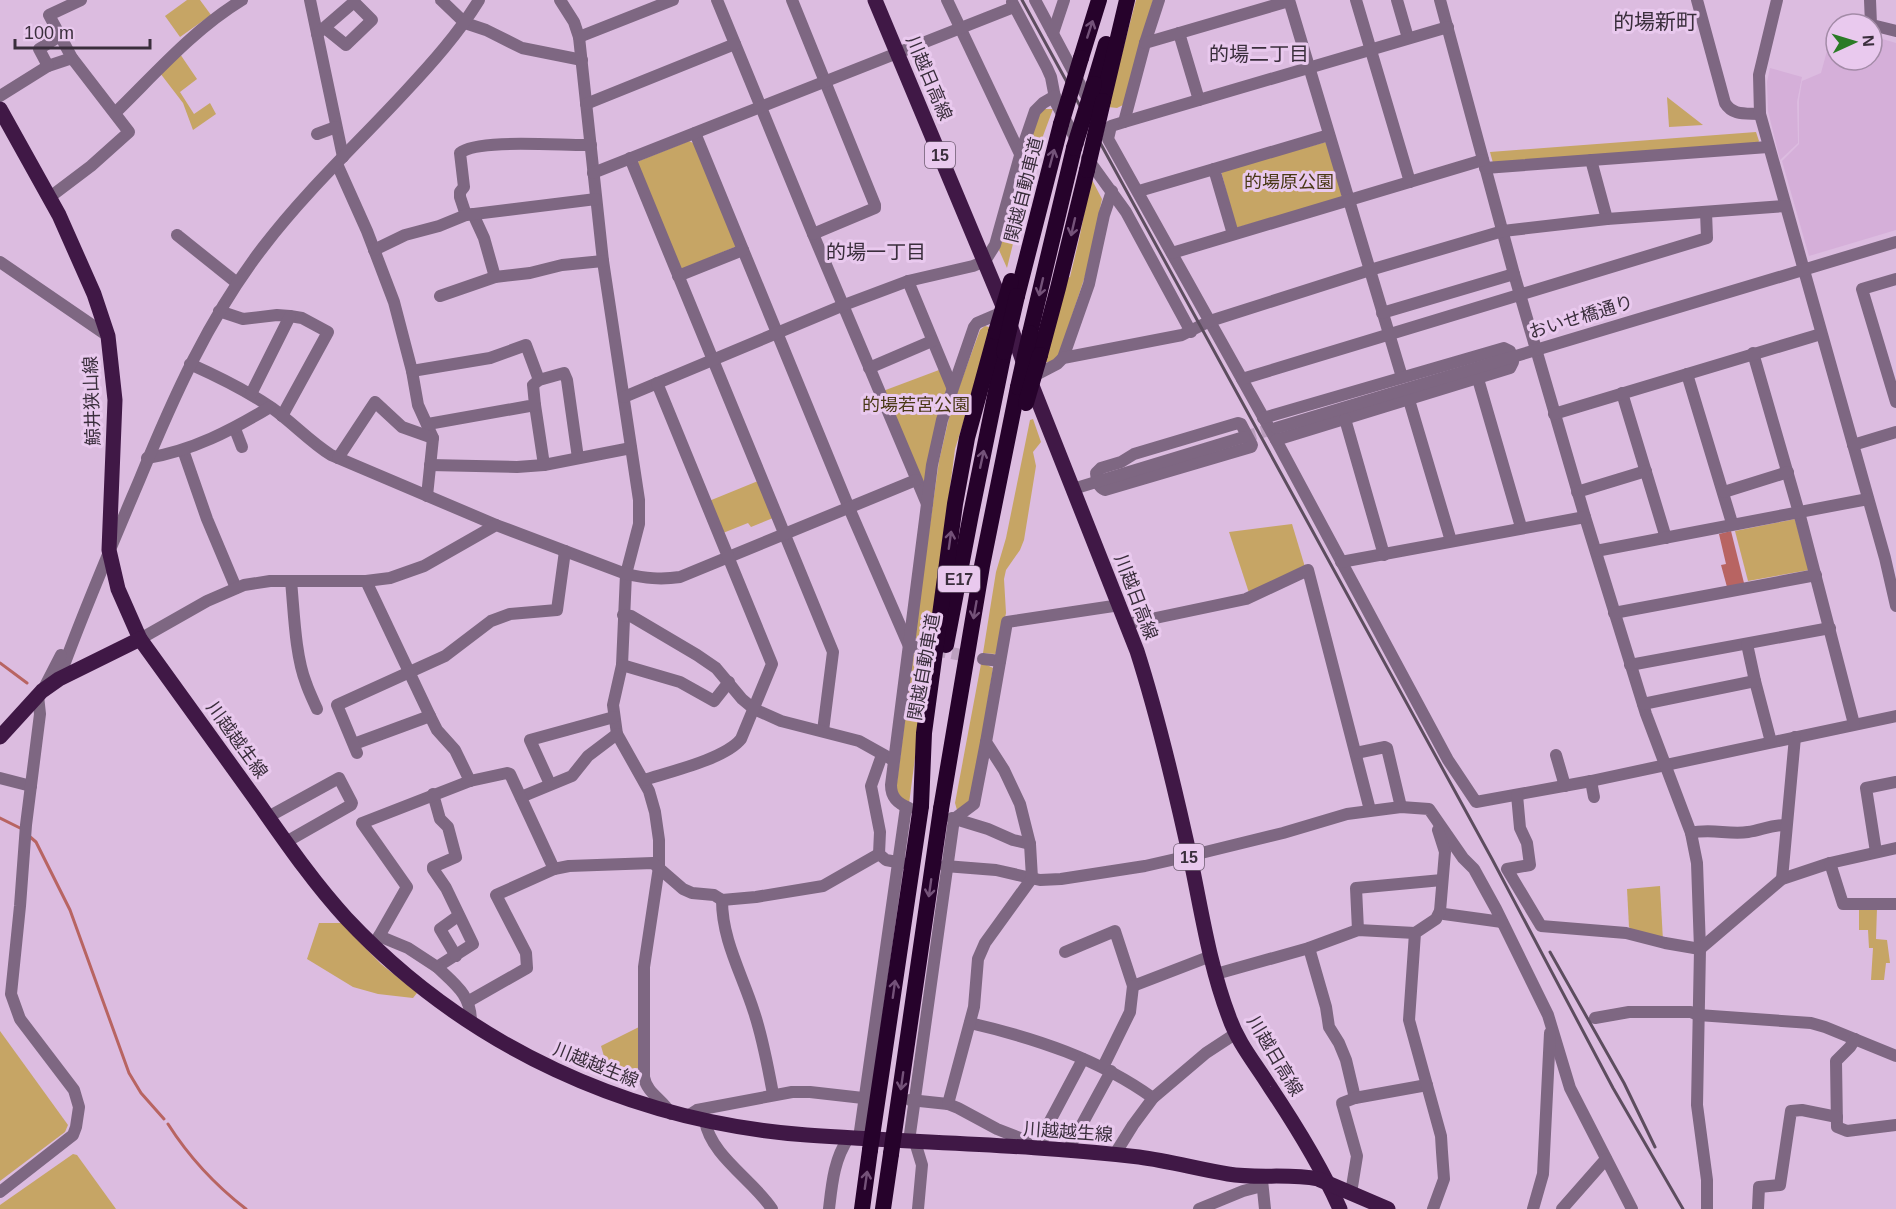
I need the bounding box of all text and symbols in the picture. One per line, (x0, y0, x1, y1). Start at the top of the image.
district label: 的場新町 (1613, 10, 1697, 33)
scale bar (15, 12, 150, 50)
north arrow (1824, 12, 1884, 72)
one-way arrow (1085, 20, 1096, 39)
text: 100 m (24, 23, 74, 43)
street label: 川越日高線 (902, 33, 956, 123)
text: N (1860, 35, 1877, 47)
district label: 的場二丁目 (1209, 43, 1309, 65)
street label: 関越自動車道 (1001, 135, 1047, 245)
road number: 15 (925, 142, 955, 168)
one-way arrow (1047, 149, 1058, 168)
park label: 的場原公園 (1244, 172, 1334, 192)
one-way arrow (1067, 217, 1079, 236)
district label: 的場一丁目 (826, 241, 926, 263)
one-way arrow (1034, 277, 1046, 296)
street label: おいせ橋通り (1526, 292, 1636, 342)
street label: 鯨井狭山線 (80, 356, 104, 446)
park label: 的場若宮公園 (862, 395, 970, 415)
one-way arrow (977, 450, 988, 469)
one-way arrow (945, 530, 956, 550)
street label: 川越日高線 (1111, 551, 1161, 643)
road number: E17 (938, 566, 980, 592)
one-way arrow (969, 599, 980, 619)
street label: 関越自動車道 (905, 612, 943, 722)
street label: 川越越生線 (202, 698, 272, 782)
road number: 15 (1174, 844, 1204, 870)
one-way arrow (924, 877, 935, 897)
one-way arrow (888, 979, 899, 999)
street label: 川越日高線 (1243, 1012, 1307, 1100)
street label: 川越越生線 (551, 1039, 641, 1091)
one-way arrow (896, 1070, 907, 1090)
street label: 川越越生線 (1022, 1119, 1114, 1145)
one-way arrow (860, 1170, 871, 1190)

